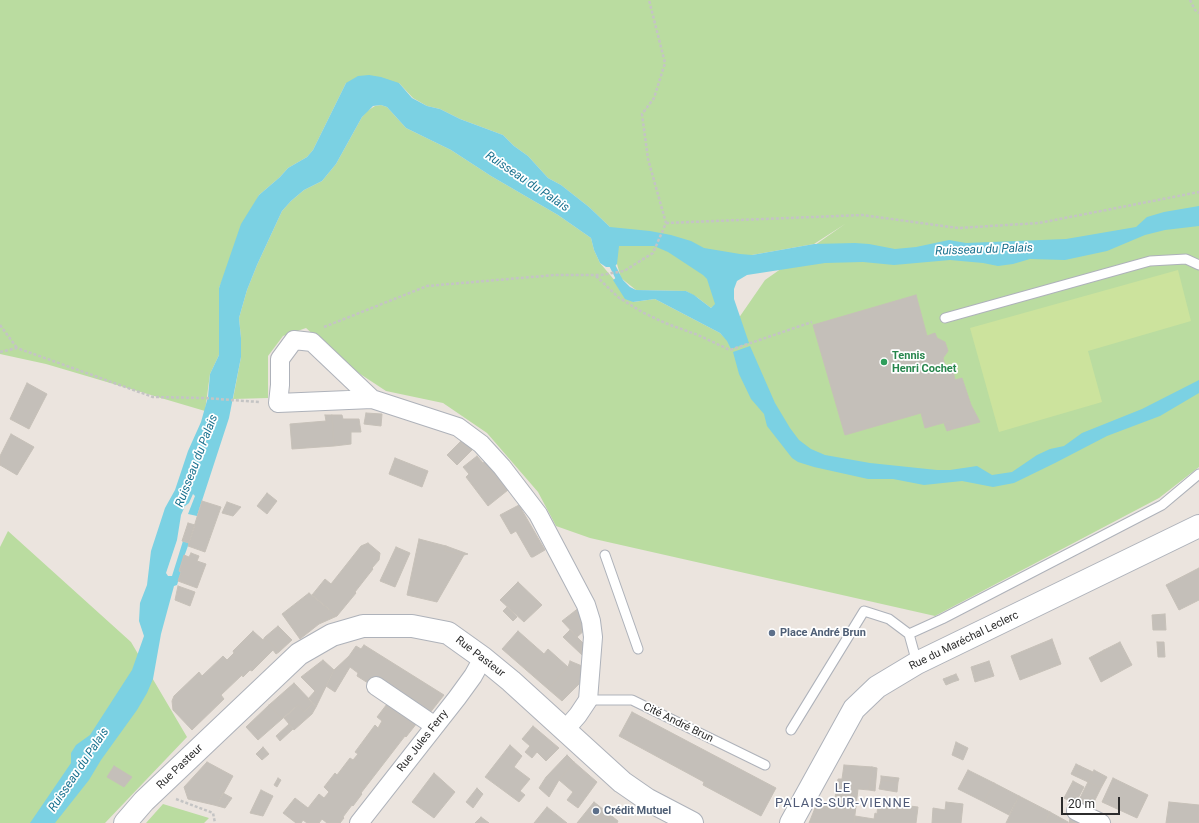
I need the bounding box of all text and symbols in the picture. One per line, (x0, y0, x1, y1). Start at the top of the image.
water label: Ruisseau du Palais (482, 149, 572, 215)
water label: Ruisseau du Palais (935, 241, 1033, 259)
place label: Tennis Henri Cochet (892, 349, 957, 375)
marker: Tennis Henri Cochet (879, 357, 889, 367)
water label: Ruisseau du Palais (173, 413, 221, 509)
street label: Rue du Maréchal Leclerc (907, 609, 1021, 673)
place label: Place André Brun (780, 626, 866, 640)
marker: Place André Brun (767, 628, 777, 638)
street label: Rue Pasteur (453, 634, 507, 680)
street label: Cité André Brun (641, 700, 715, 746)
street label: Rue Jules Ferry (395, 707, 451, 775)
water label: Ruisseau du Palais (46, 725, 112, 815)
street label: Rue Pasteur (154, 742, 206, 792)
district label: LE PALAIS-SUR-VIENNE (775, 781, 911, 812)
scale bar (1063, 789, 1122, 815)
text: 20 m (1068, 797, 1095, 811)
place label: Crédit Mutuel (604, 804, 671, 818)
marker: Crédit Mutuel (591, 806, 601, 816)

